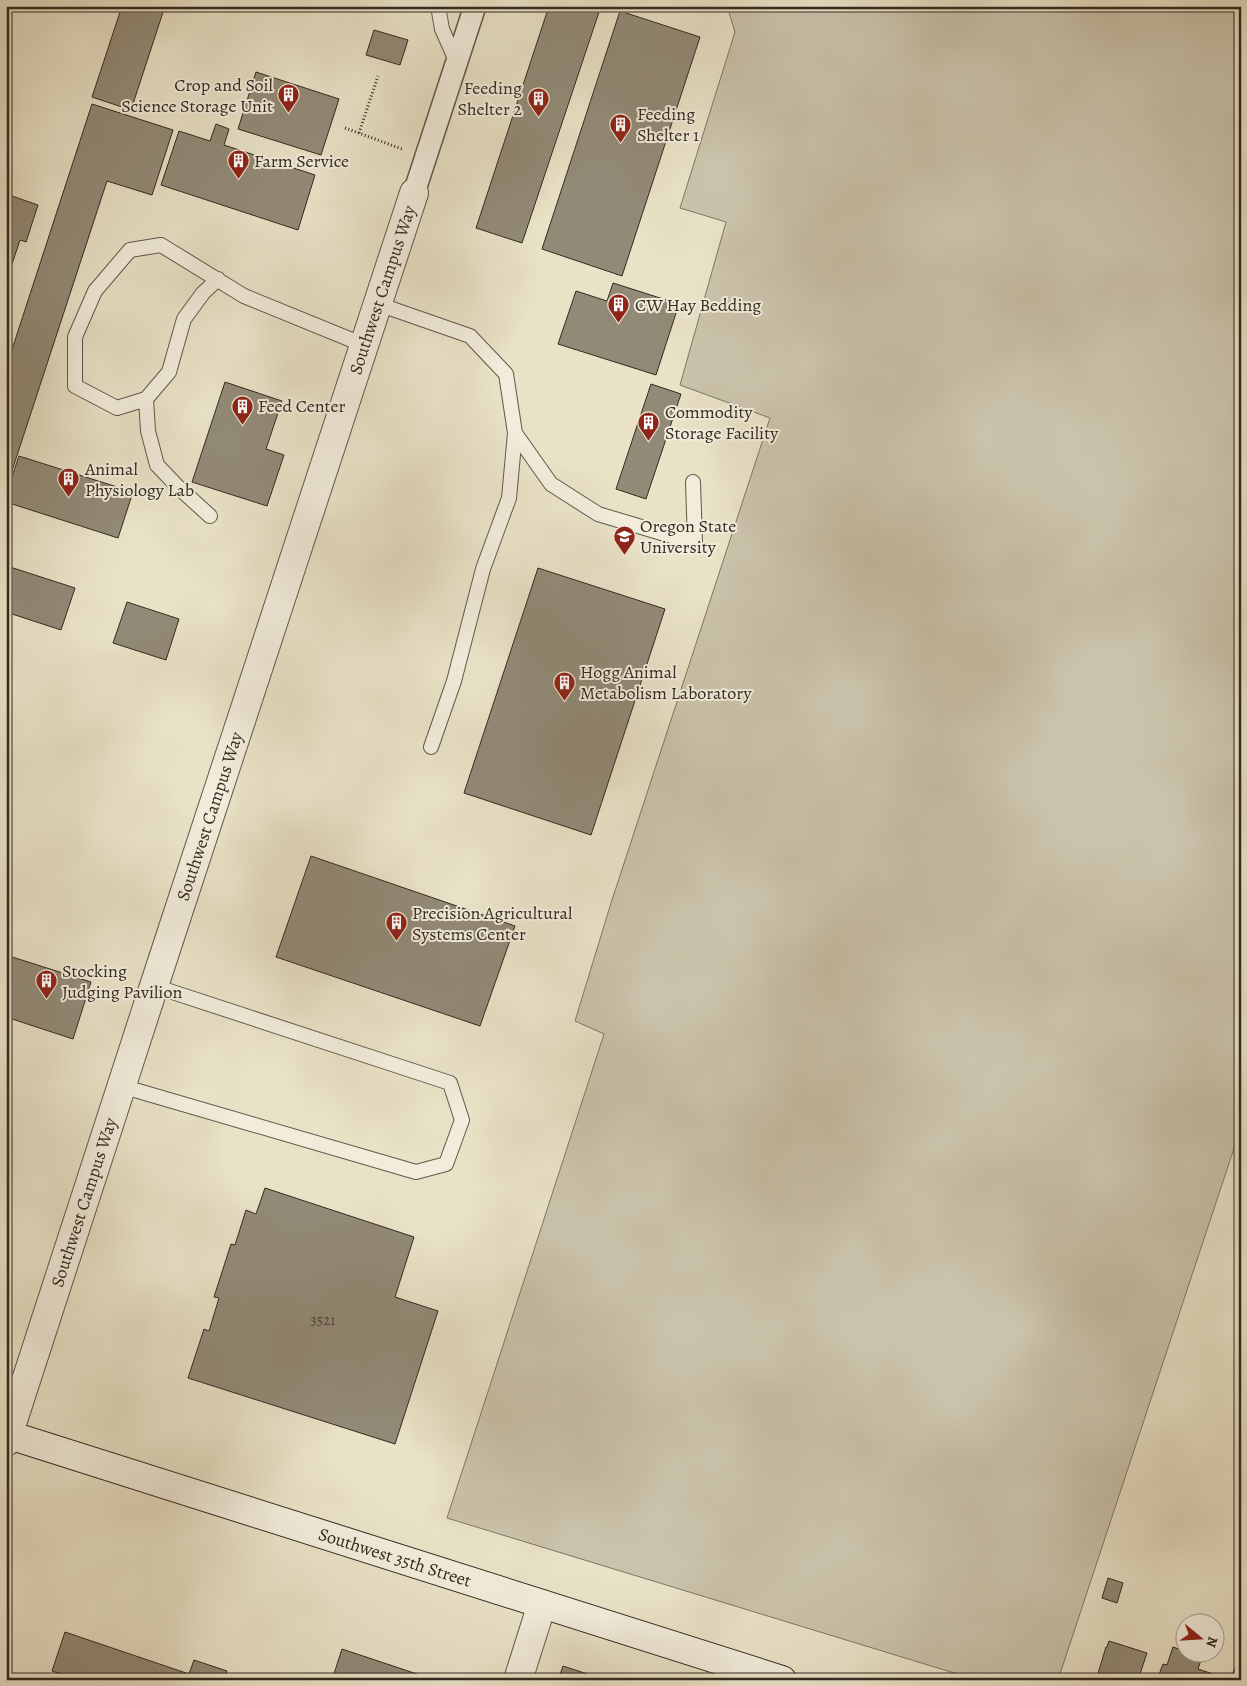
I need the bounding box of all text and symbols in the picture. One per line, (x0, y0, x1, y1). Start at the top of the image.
place label: Crop and Soil Science Storage Unit (121, 73, 274, 118)
place label: Feeding Shelter 2 (458, 76, 522, 121)
building icon: Crop and Soil Science Storage Unit (277, 83, 301, 114)
building icon: Feeding Shelter 2 (526, 86, 550, 117)
place label: Feeding Shelter 1 (637, 102, 699, 147)
building icon: Feeding Shelter 1 (609, 112, 633, 143)
building icon: Farm Service (226, 149, 250, 180)
place label: Farm Service (254, 149, 349, 173)
street label: Southwest Campus Way (343, 201, 421, 378)
building icon: CW Hay Bedding (607, 293, 631, 324)
place label: CW Hay Bedding (635, 293, 761, 317)
building icon: Feed Center (230, 394, 254, 425)
place label: Feed Center (258, 394, 346, 418)
place label: Commodity Storage Facility (665, 400, 779, 445)
building icon: Commodity Storage Facility (637, 410, 661, 441)
place label: Animal Physiology Lab (84, 457, 194, 502)
building icon: Animal Physiology Lab (57, 467, 81, 498)
place label: Oregon State University (640, 514, 736, 559)
school or university icon: Oregon State University (612, 524, 636, 555)
place label: Hogg Animal Metabolism Laboratory (580, 660, 752, 705)
building icon: Hogg Animal Metabolism Laboratory (552, 670, 576, 701)
street label: Southwest Campus Way (171, 728, 249, 904)
place label: Precision Agricultural Systems Center (412, 901, 573, 946)
building icon: Precision Agricultural Systems Center (384, 911, 408, 942)
place label: Stocking Judging Pavilion (62, 959, 182, 1004)
building icon: Stocking Judging Pavilion (34, 969, 58, 1000)
street label: Southwest Campus Way (45, 1114, 123, 1290)
house number: 3521 (311, 1310, 335, 1330)
street label: Southwest 35th Street (315, 1522, 474, 1593)
north arrow (1174, 1614, 1224, 1664)
text: N (1201, 1634, 1222, 1650)

